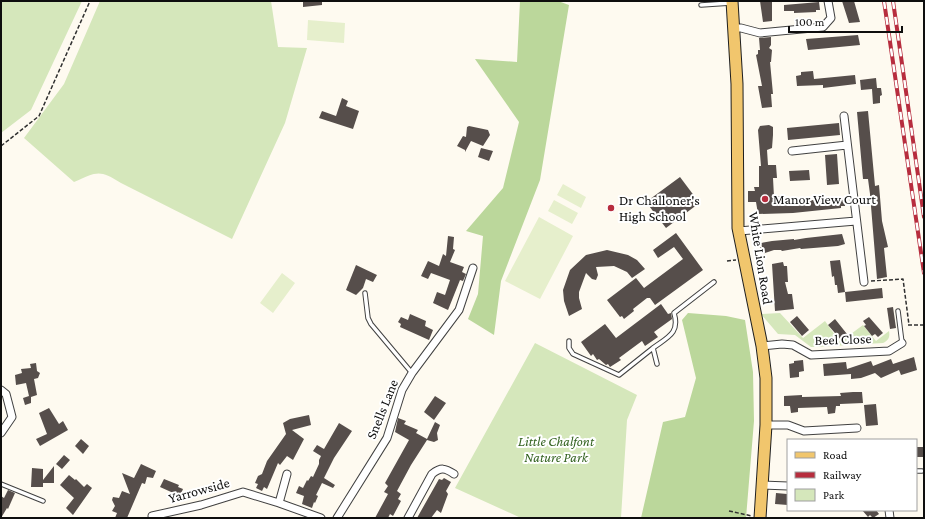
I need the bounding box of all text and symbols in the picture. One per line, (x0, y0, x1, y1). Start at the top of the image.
scale bar (789, 8, 902, 34)
text: 100 m (795, 15, 825, 29)
place label: Manor View Court (773, 191, 876, 207)
place label: Dr Challoner's High School (619, 192, 700, 224)
marker: Manor View Court (760, 194, 770, 204)
marker: Dr Challoner's High School (606, 203, 616, 213)
street label: White Lion Road (746, 211, 776, 306)
street label: Beel Close (814, 330, 872, 348)
street label: Snells Lane (363, 377, 401, 441)
park label: Little Chalfont Nature Park (518, 433, 595, 465)
legend (787, 439, 917, 511)
text: Road (823, 448, 848, 462)
text: Railway (823, 468, 862, 482)
street label: Yarrowside (167, 474, 231, 506)
text: Park (823, 488, 845, 502)

